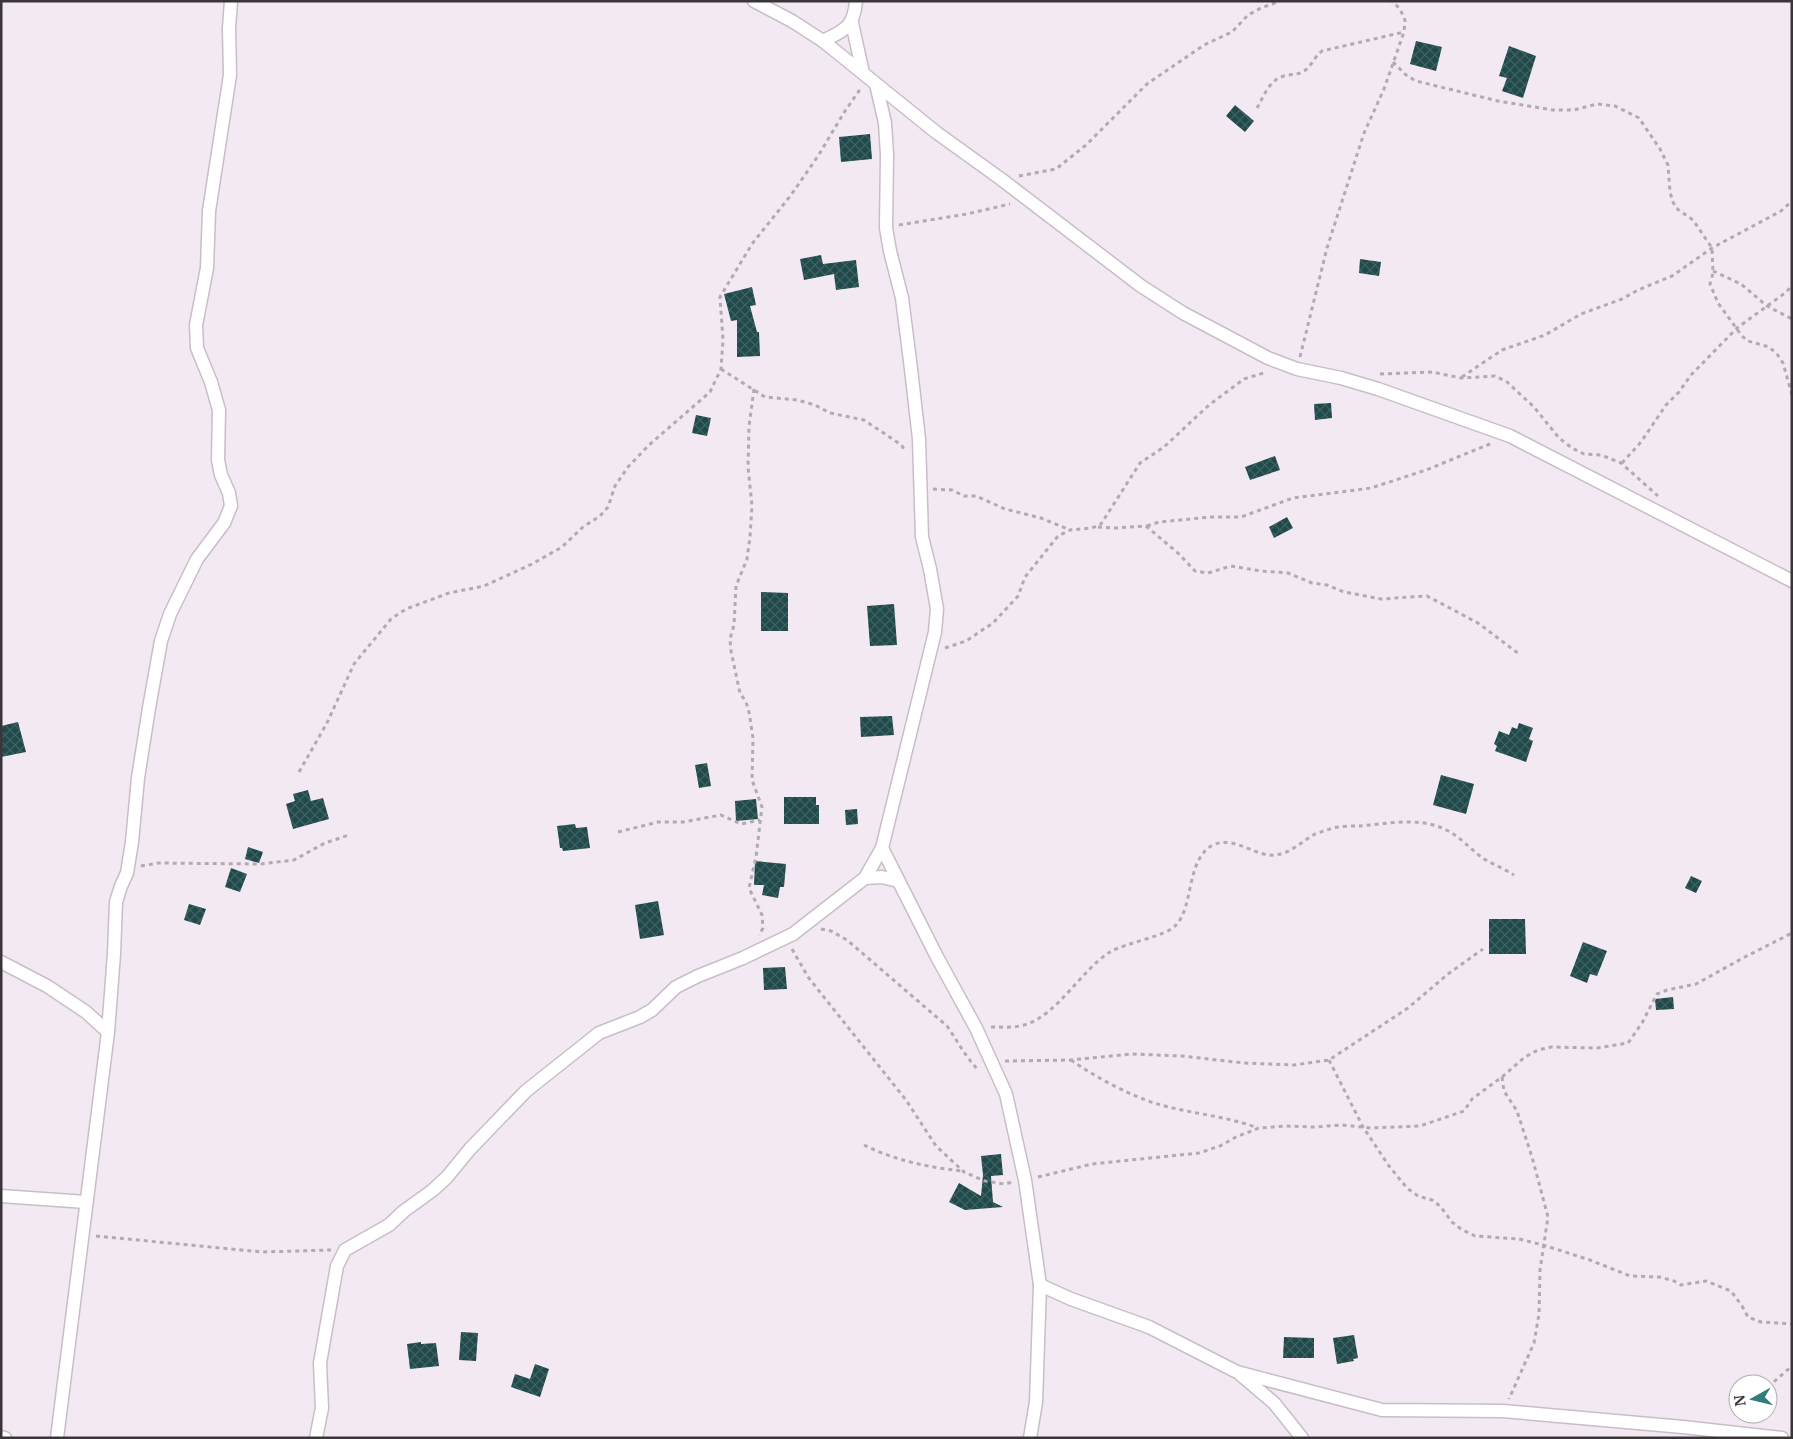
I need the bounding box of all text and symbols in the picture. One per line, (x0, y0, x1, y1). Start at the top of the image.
north arrow (1728, 1374, 1778, 1424)
text: N (1730, 1394, 1750, 1408)

